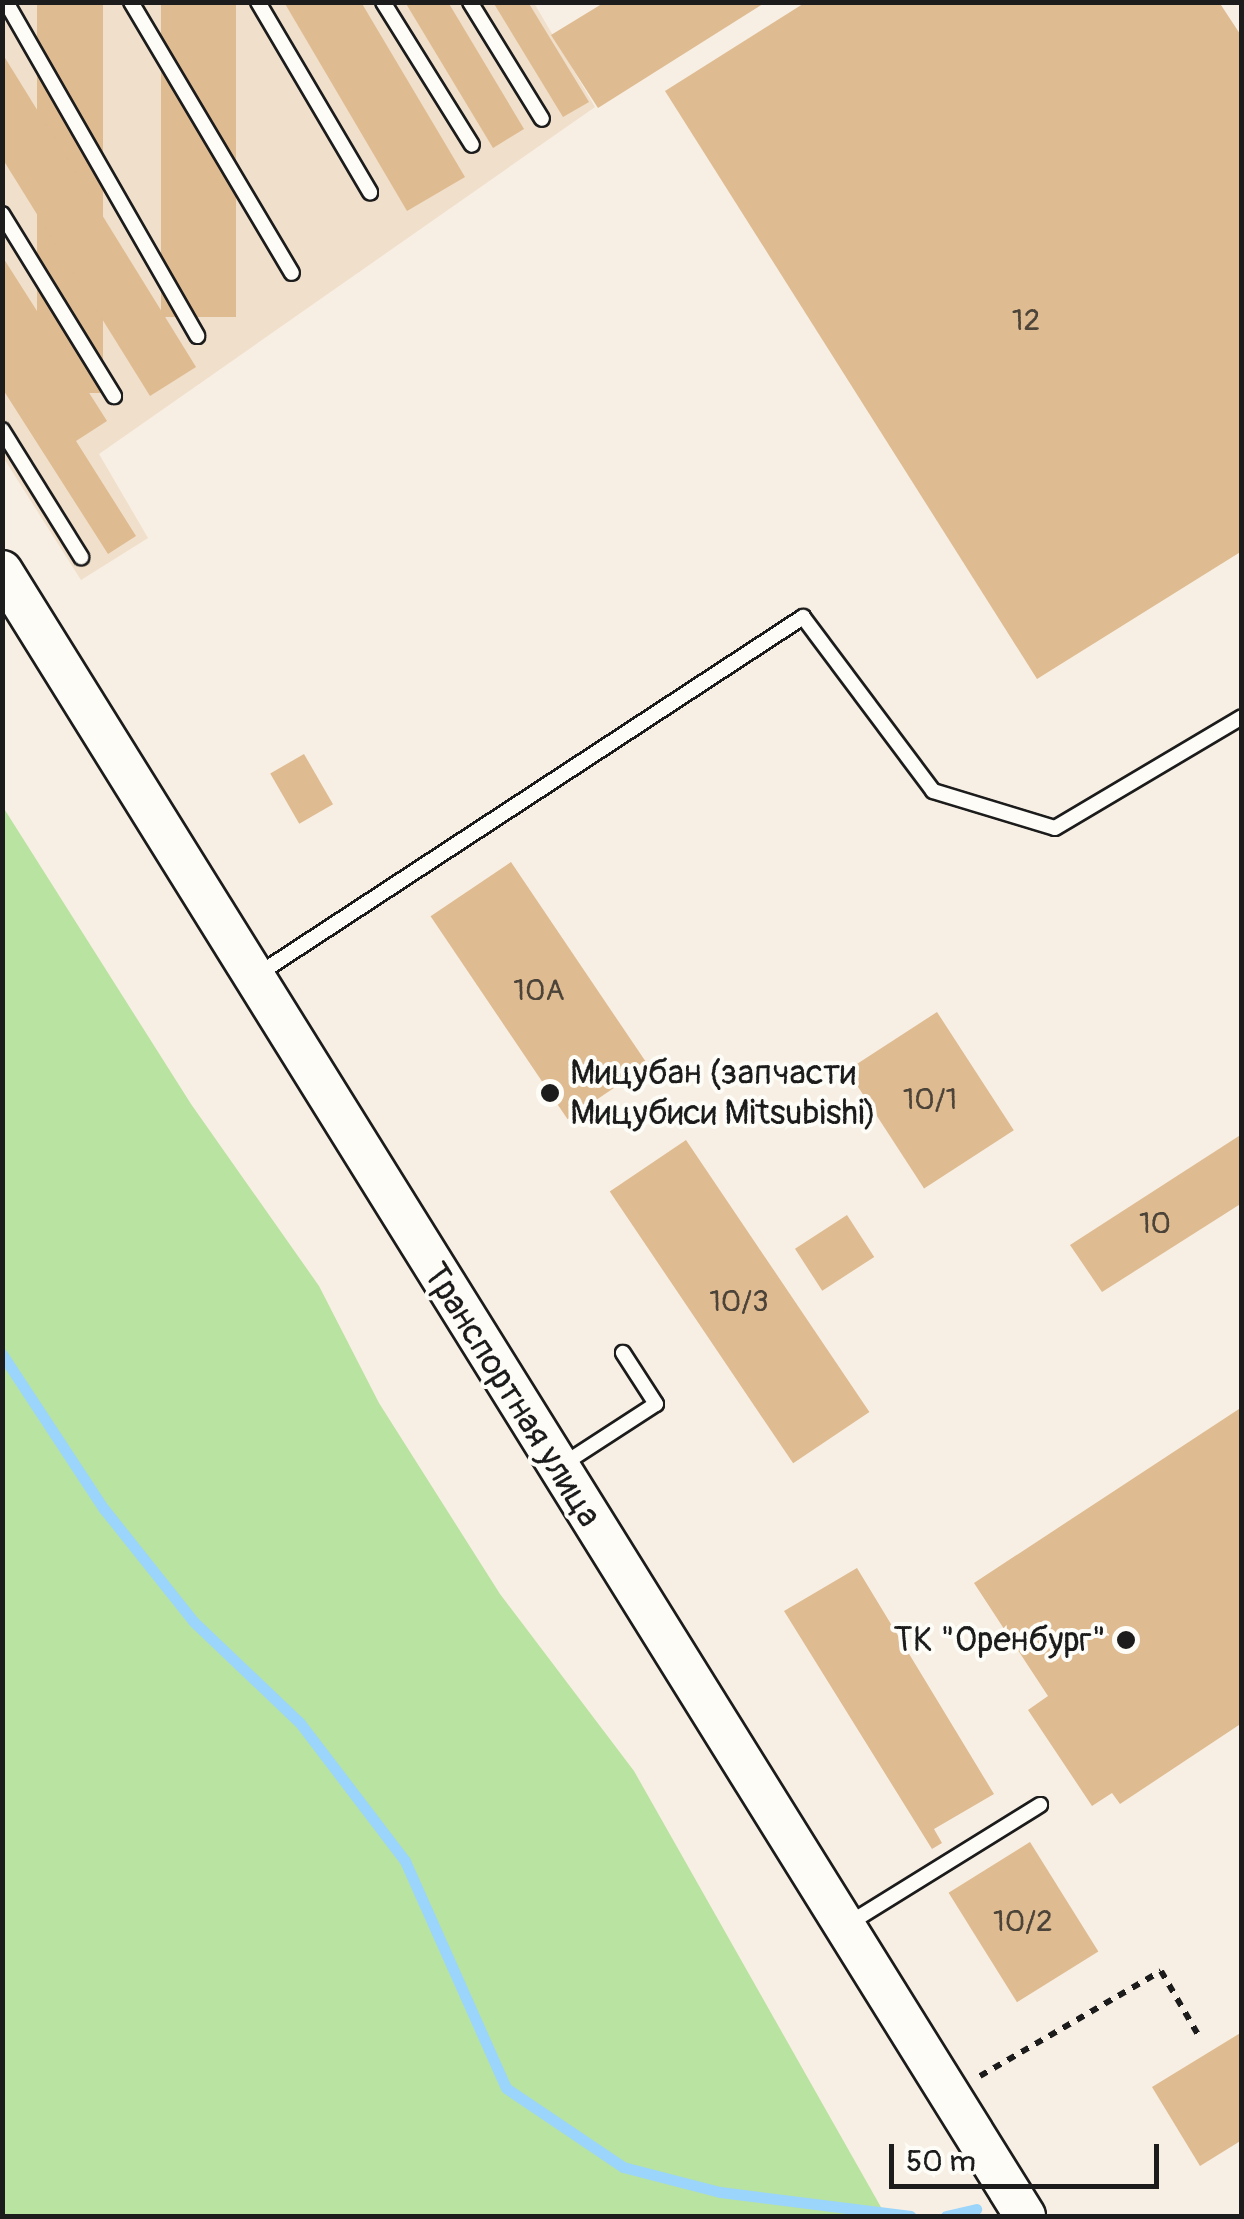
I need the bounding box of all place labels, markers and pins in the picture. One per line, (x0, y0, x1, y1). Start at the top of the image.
place label: Мицубан (запчасти Мицубиси Mitsubishi) (570, 1052, 876, 1134)
marker: Мицубан (запчасти Мицубиси Mitsubishi) (539, 1082, 561, 1104)
place label: ТК "Оренбург" (893, 1619, 1106, 1661)
marker: ТК "Оренбург" (1115, 1629, 1137, 1651)

